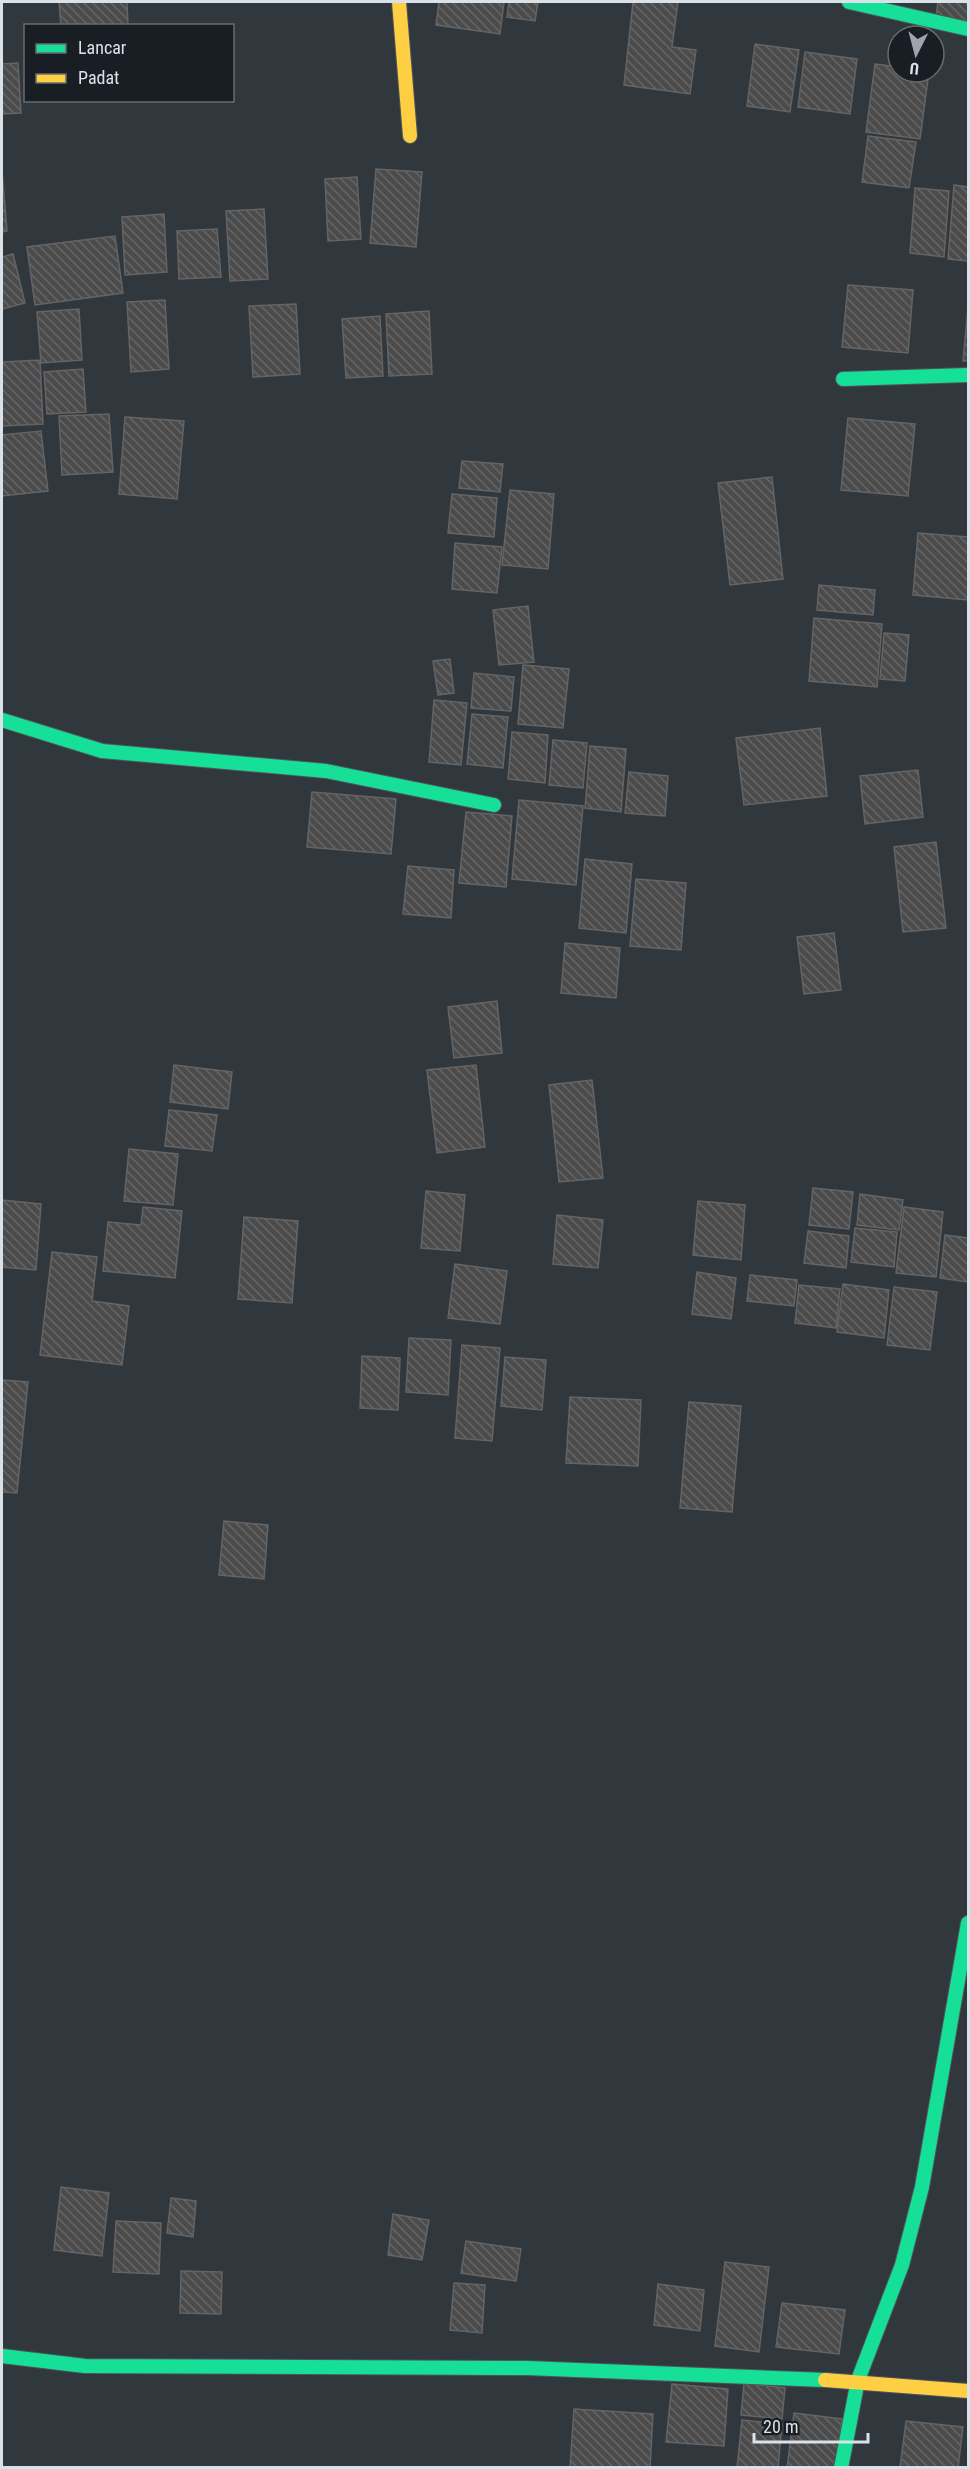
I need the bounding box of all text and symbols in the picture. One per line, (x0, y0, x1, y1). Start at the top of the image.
legend (24, 24, 234, 102)
north arrow (886, 24, 946, 84)
text: Lancar (78, 37, 127, 58)
text: U (909, 58, 920, 78)
text: Padat (78, 67, 119, 88)
scale bar (754, 2406, 868, 2444)
text: 20 m (763, 2416, 798, 2437)

